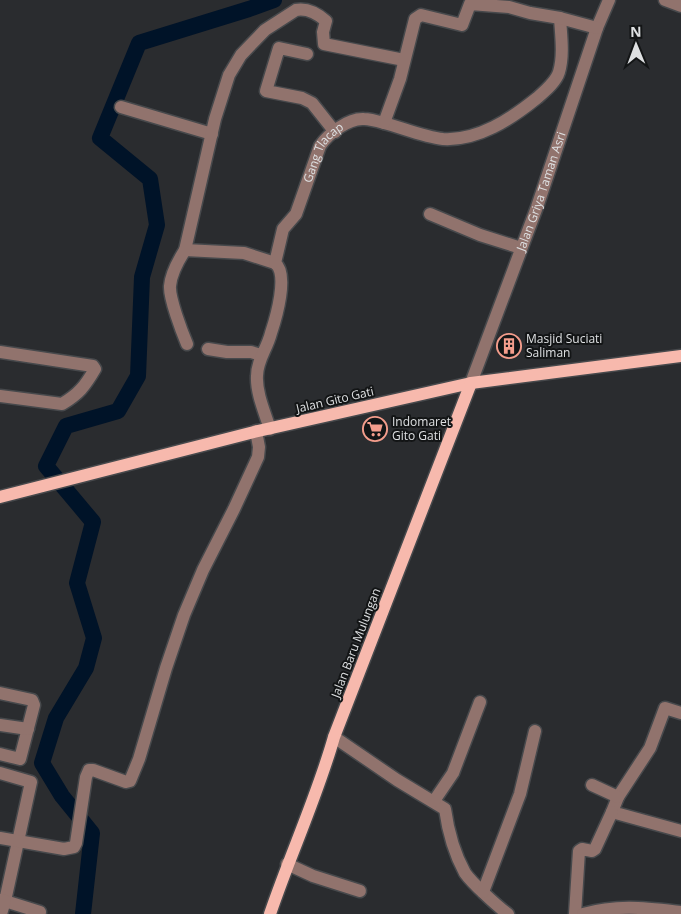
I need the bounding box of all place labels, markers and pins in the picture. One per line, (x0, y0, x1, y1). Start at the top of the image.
place label: Masjid Suciati Saliman (526, 330, 602, 361)
building icon: Masjid Suciati Saliman (496, 333, 522, 359)
place label: Indomaret Gito Gati (392, 413, 451, 444)
supermarket icon: Indomaret Gito Gati (362, 416, 388, 442)

